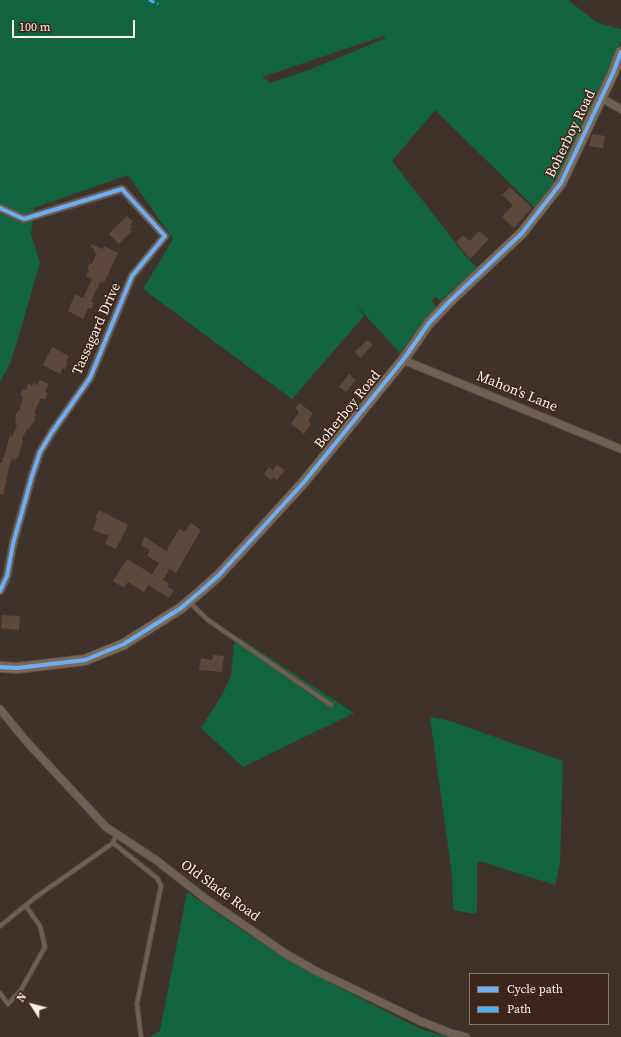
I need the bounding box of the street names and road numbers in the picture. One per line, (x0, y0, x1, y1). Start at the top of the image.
street label: Boherboy Road (543, 87, 599, 181)
street label: Tassagard Drive (69, 280, 125, 378)
street label: Boherboy Road (311, 368, 385, 452)
street label: Mahon's Lane (474, 368, 560, 416)
street label: Old Slade Road (177, 857, 263, 925)

